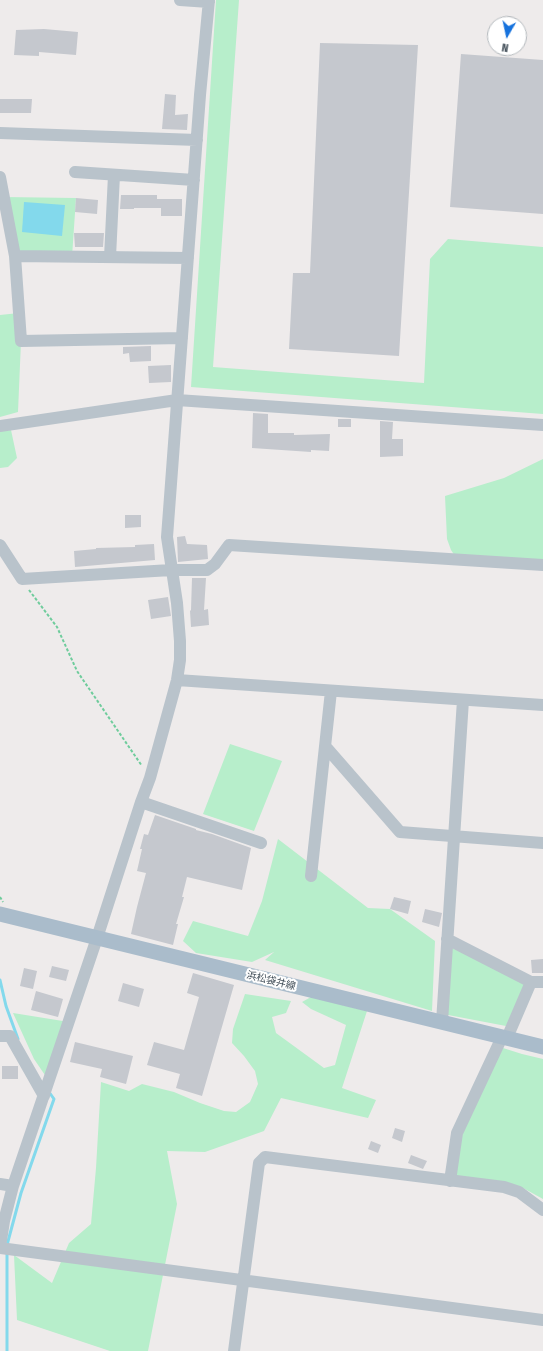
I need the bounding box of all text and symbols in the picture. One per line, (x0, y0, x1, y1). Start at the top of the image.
north arrow (487, 16, 527, 56)
text: N (501, 40, 509, 54)
street label: 浜松袋井線 (245, 969, 297, 993)

